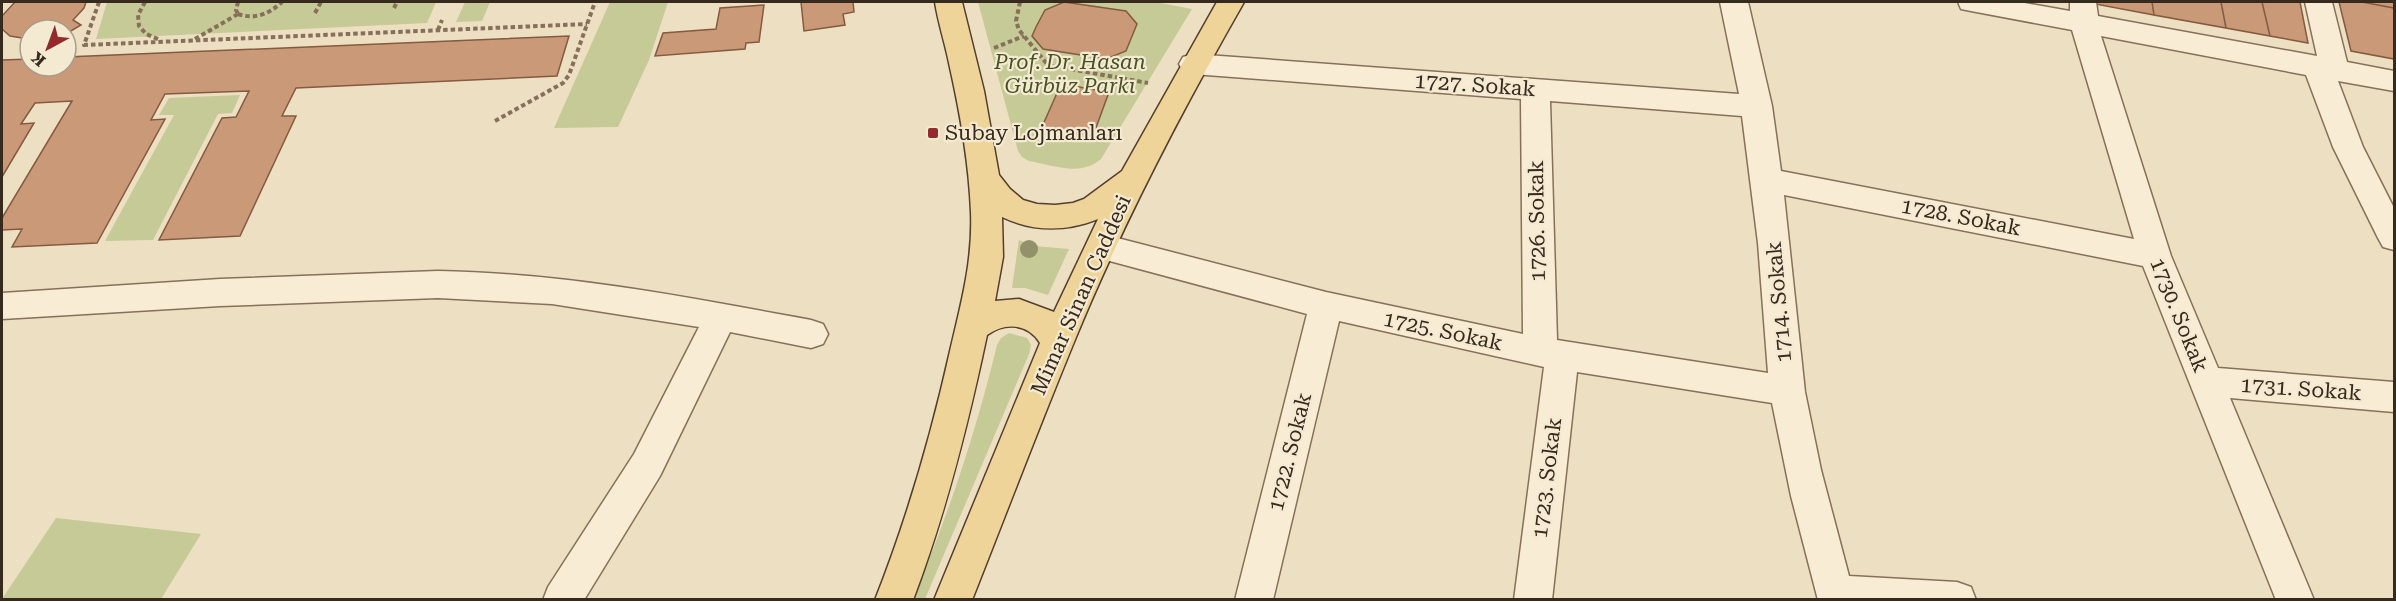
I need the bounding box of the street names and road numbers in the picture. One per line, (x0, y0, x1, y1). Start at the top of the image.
street label: 1727. Sokak (1414, 69, 1536, 101)
street label: 1726. Sokak (1524, 160, 1550, 282)
street label: Mimar Sinan Caddesi (1026, 191, 1136, 399)
street label: 1728. Sokak (1899, 194, 2023, 240)
street label: 1714. Sokak (1762, 241, 1796, 363)
street label: 1730. Sokak (2145, 254, 2213, 376)
street label: 1725. Sokak (1381, 307, 1505, 355)
street label: 1731. Sokak (2240, 373, 2362, 405)
street label: 1722. Sokak (1264, 390, 1316, 514)
street label: 1723. Sokak (1528, 416, 1566, 540)

